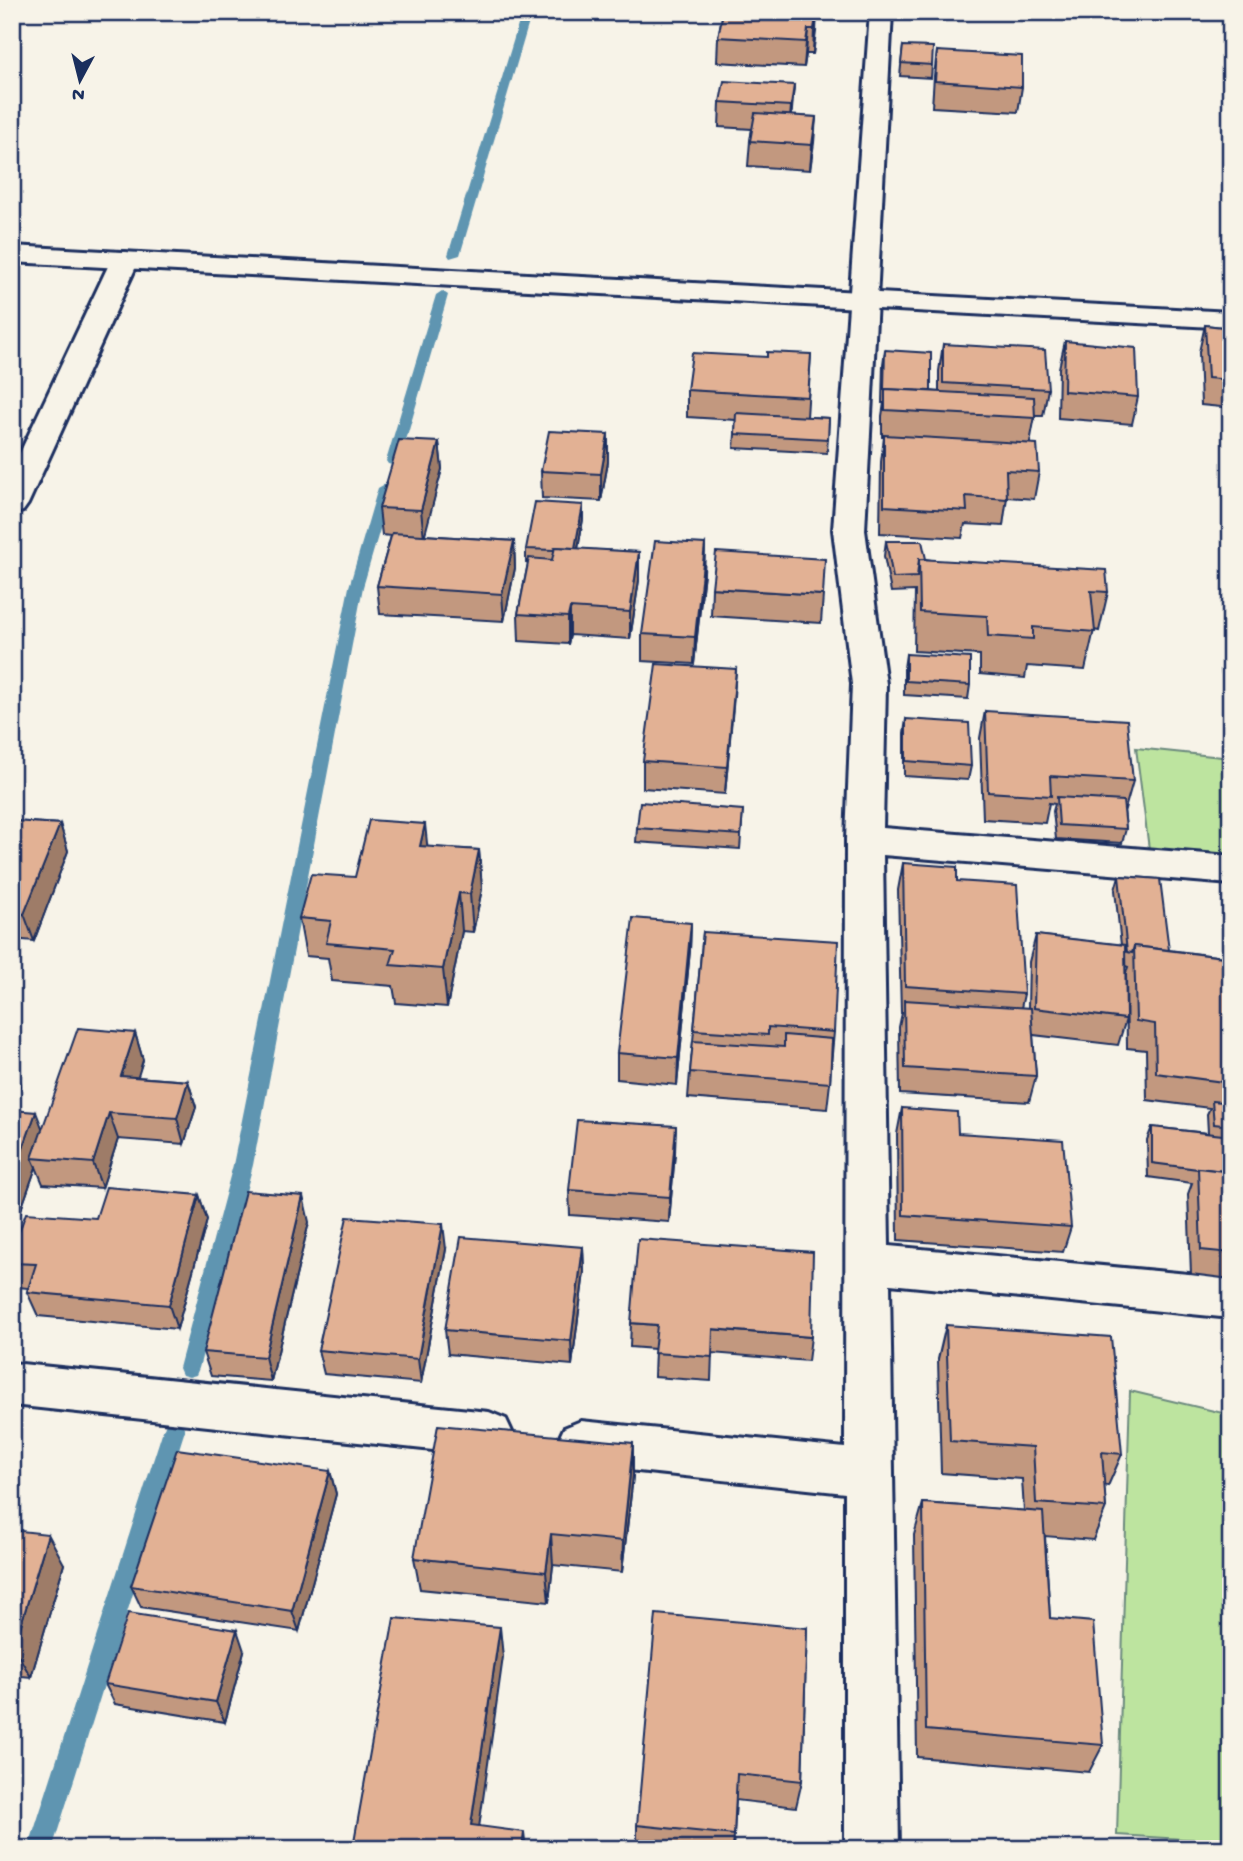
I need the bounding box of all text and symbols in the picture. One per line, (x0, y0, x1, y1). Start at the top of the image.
north arrow (46, 46, 116, 116)
text: N (71, 81, 86, 106)

